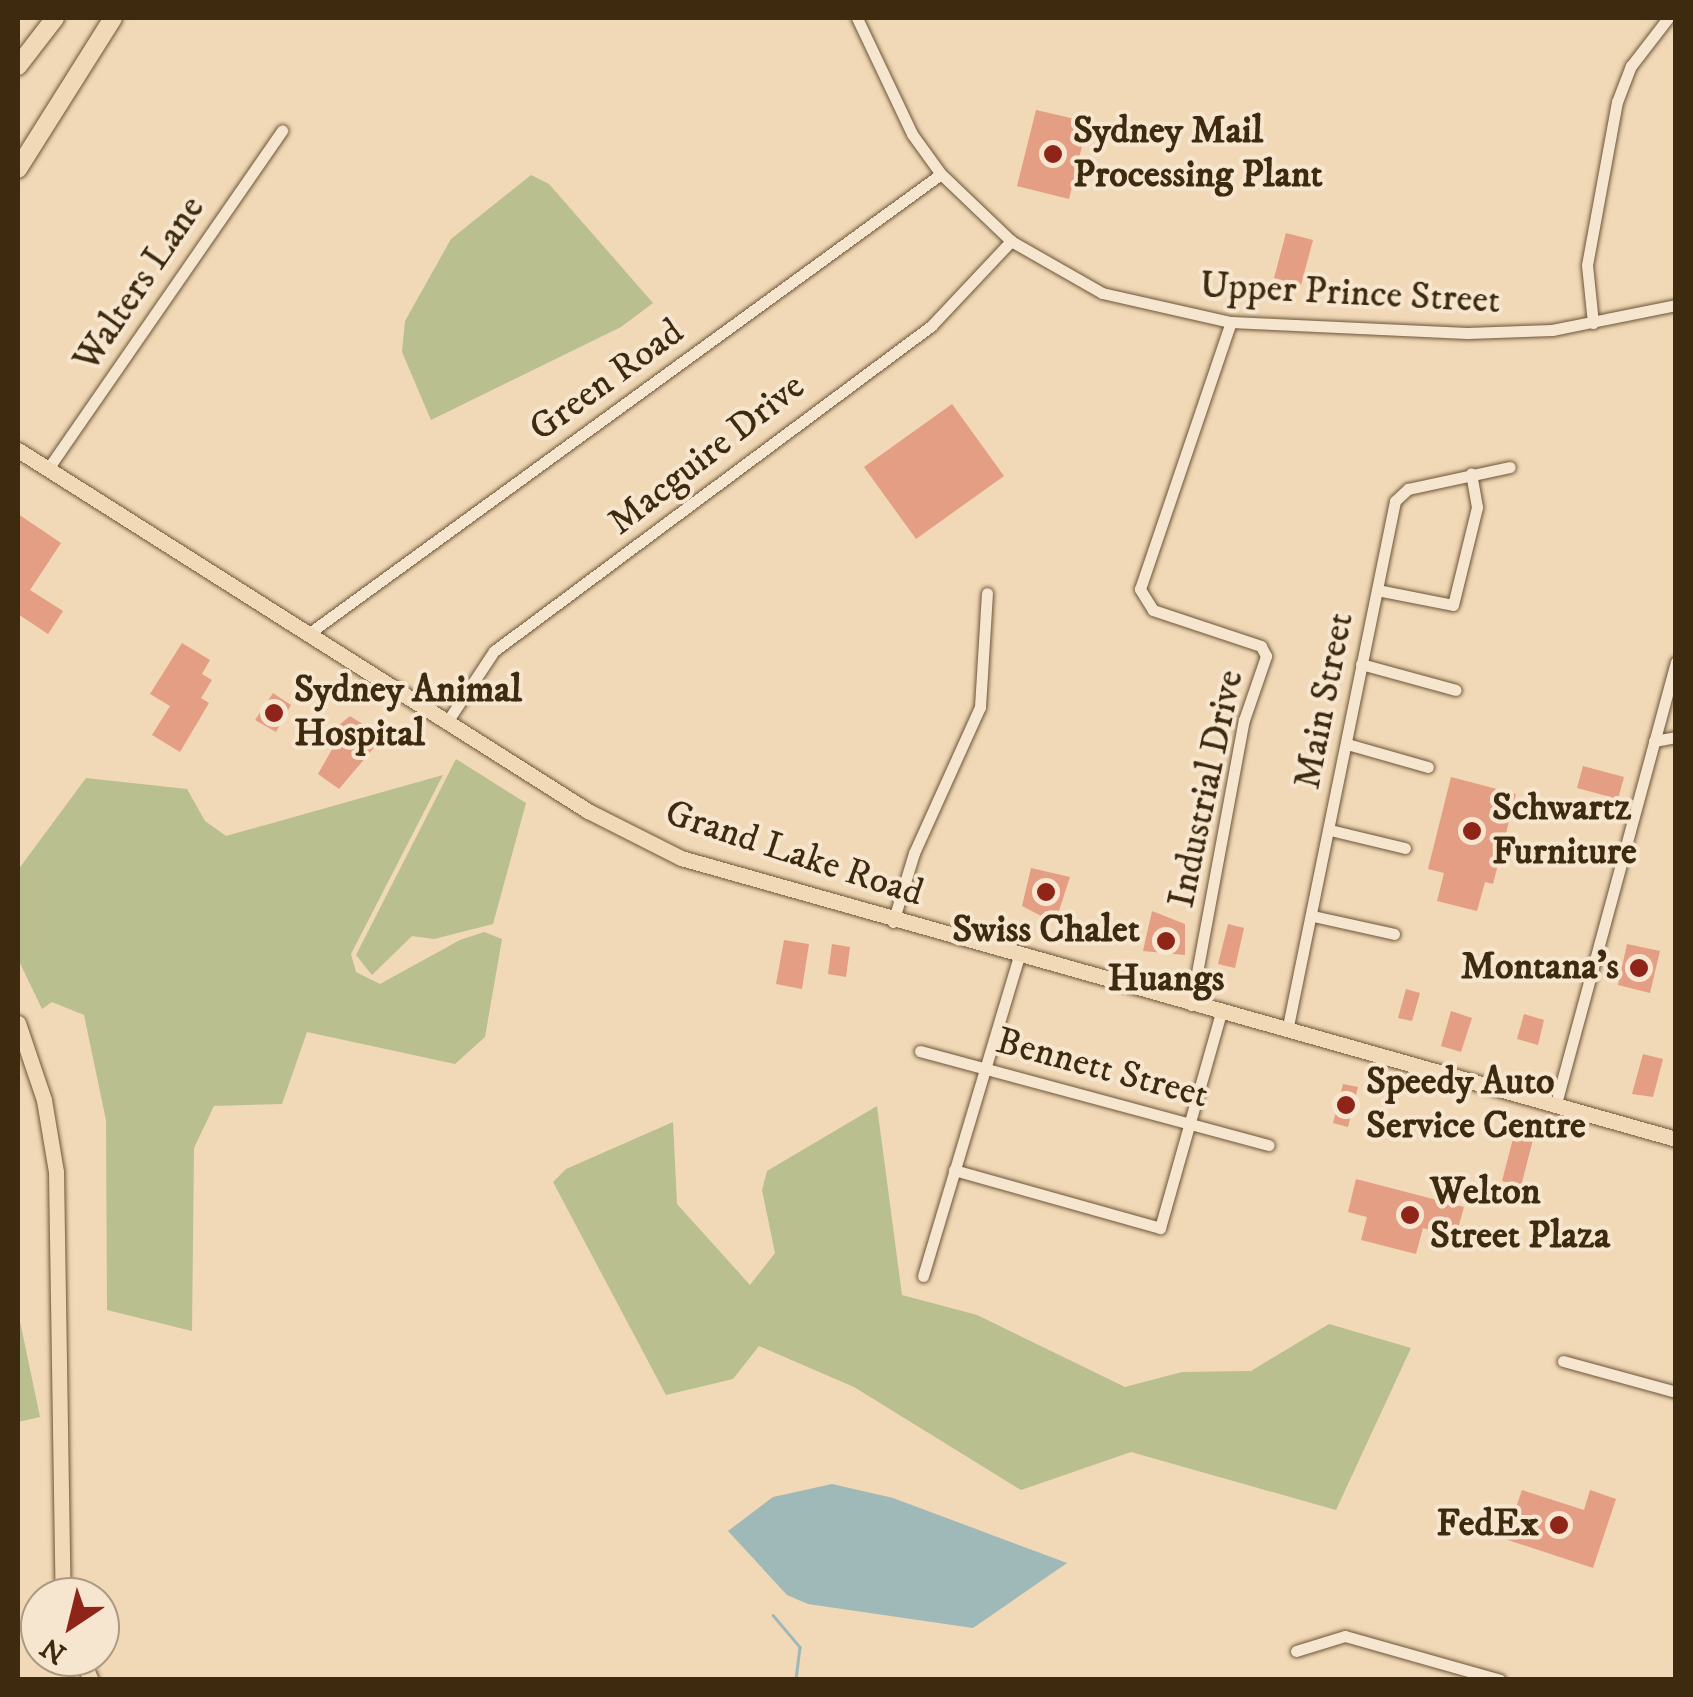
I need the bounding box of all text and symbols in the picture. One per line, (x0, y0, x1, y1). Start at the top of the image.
place label: Sydney Mail Processing Plant (1073, 109, 1323, 198)
marker: Sydney Mail Processing Plant (1042, 143, 1064, 165)
street label: Walters Lane (65, 188, 215, 380)
street label: Upper Prince Street (1199, 263, 1501, 325)
street label: Green Road (521, 310, 693, 452)
street label: Macguire Drive (600, 364, 814, 546)
street label: Main Street (1286, 609, 1364, 793)
street label: Industrial Drive (1160, 666, 1254, 912)
place label: Sydney Animal Hospital (294, 668, 522, 758)
marker: Sydney Animal Hospital (263, 702, 285, 724)
place label: Schwartz Furniture (1492, 786, 1637, 876)
street label: Grand Lake Road (659, 791, 929, 917)
marker: Schwartz Furniture (1461, 820, 1483, 842)
marker: Swiss Chalet (1035, 881, 1057, 903)
place label: Swiss Chalet (952, 908, 1140, 954)
marker: Huangs (1155, 930, 1177, 952)
place label: Montana's (1461, 945, 1619, 991)
place label: Huangs (1108, 957, 1224, 1003)
marker: Montana's (1628, 957, 1650, 979)
street label: Bennett Street (991, 1019, 1213, 1119)
place label: Speedy Auto Service Centre (1366, 1060, 1586, 1150)
marker: Speedy Auto Service Centre (1335, 1094, 1357, 1116)
place label: Welton Street Plaza (1430, 1170, 1610, 1260)
marker: Welton Street Plaza (1399, 1204, 1421, 1226)
place label: FedEx (1436, 1502, 1539, 1548)
marker: FedEx (1548, 1514, 1570, 1536)
north arrow (20, 1577, 120, 1677)
text: N (34, 1629, 73, 1671)

